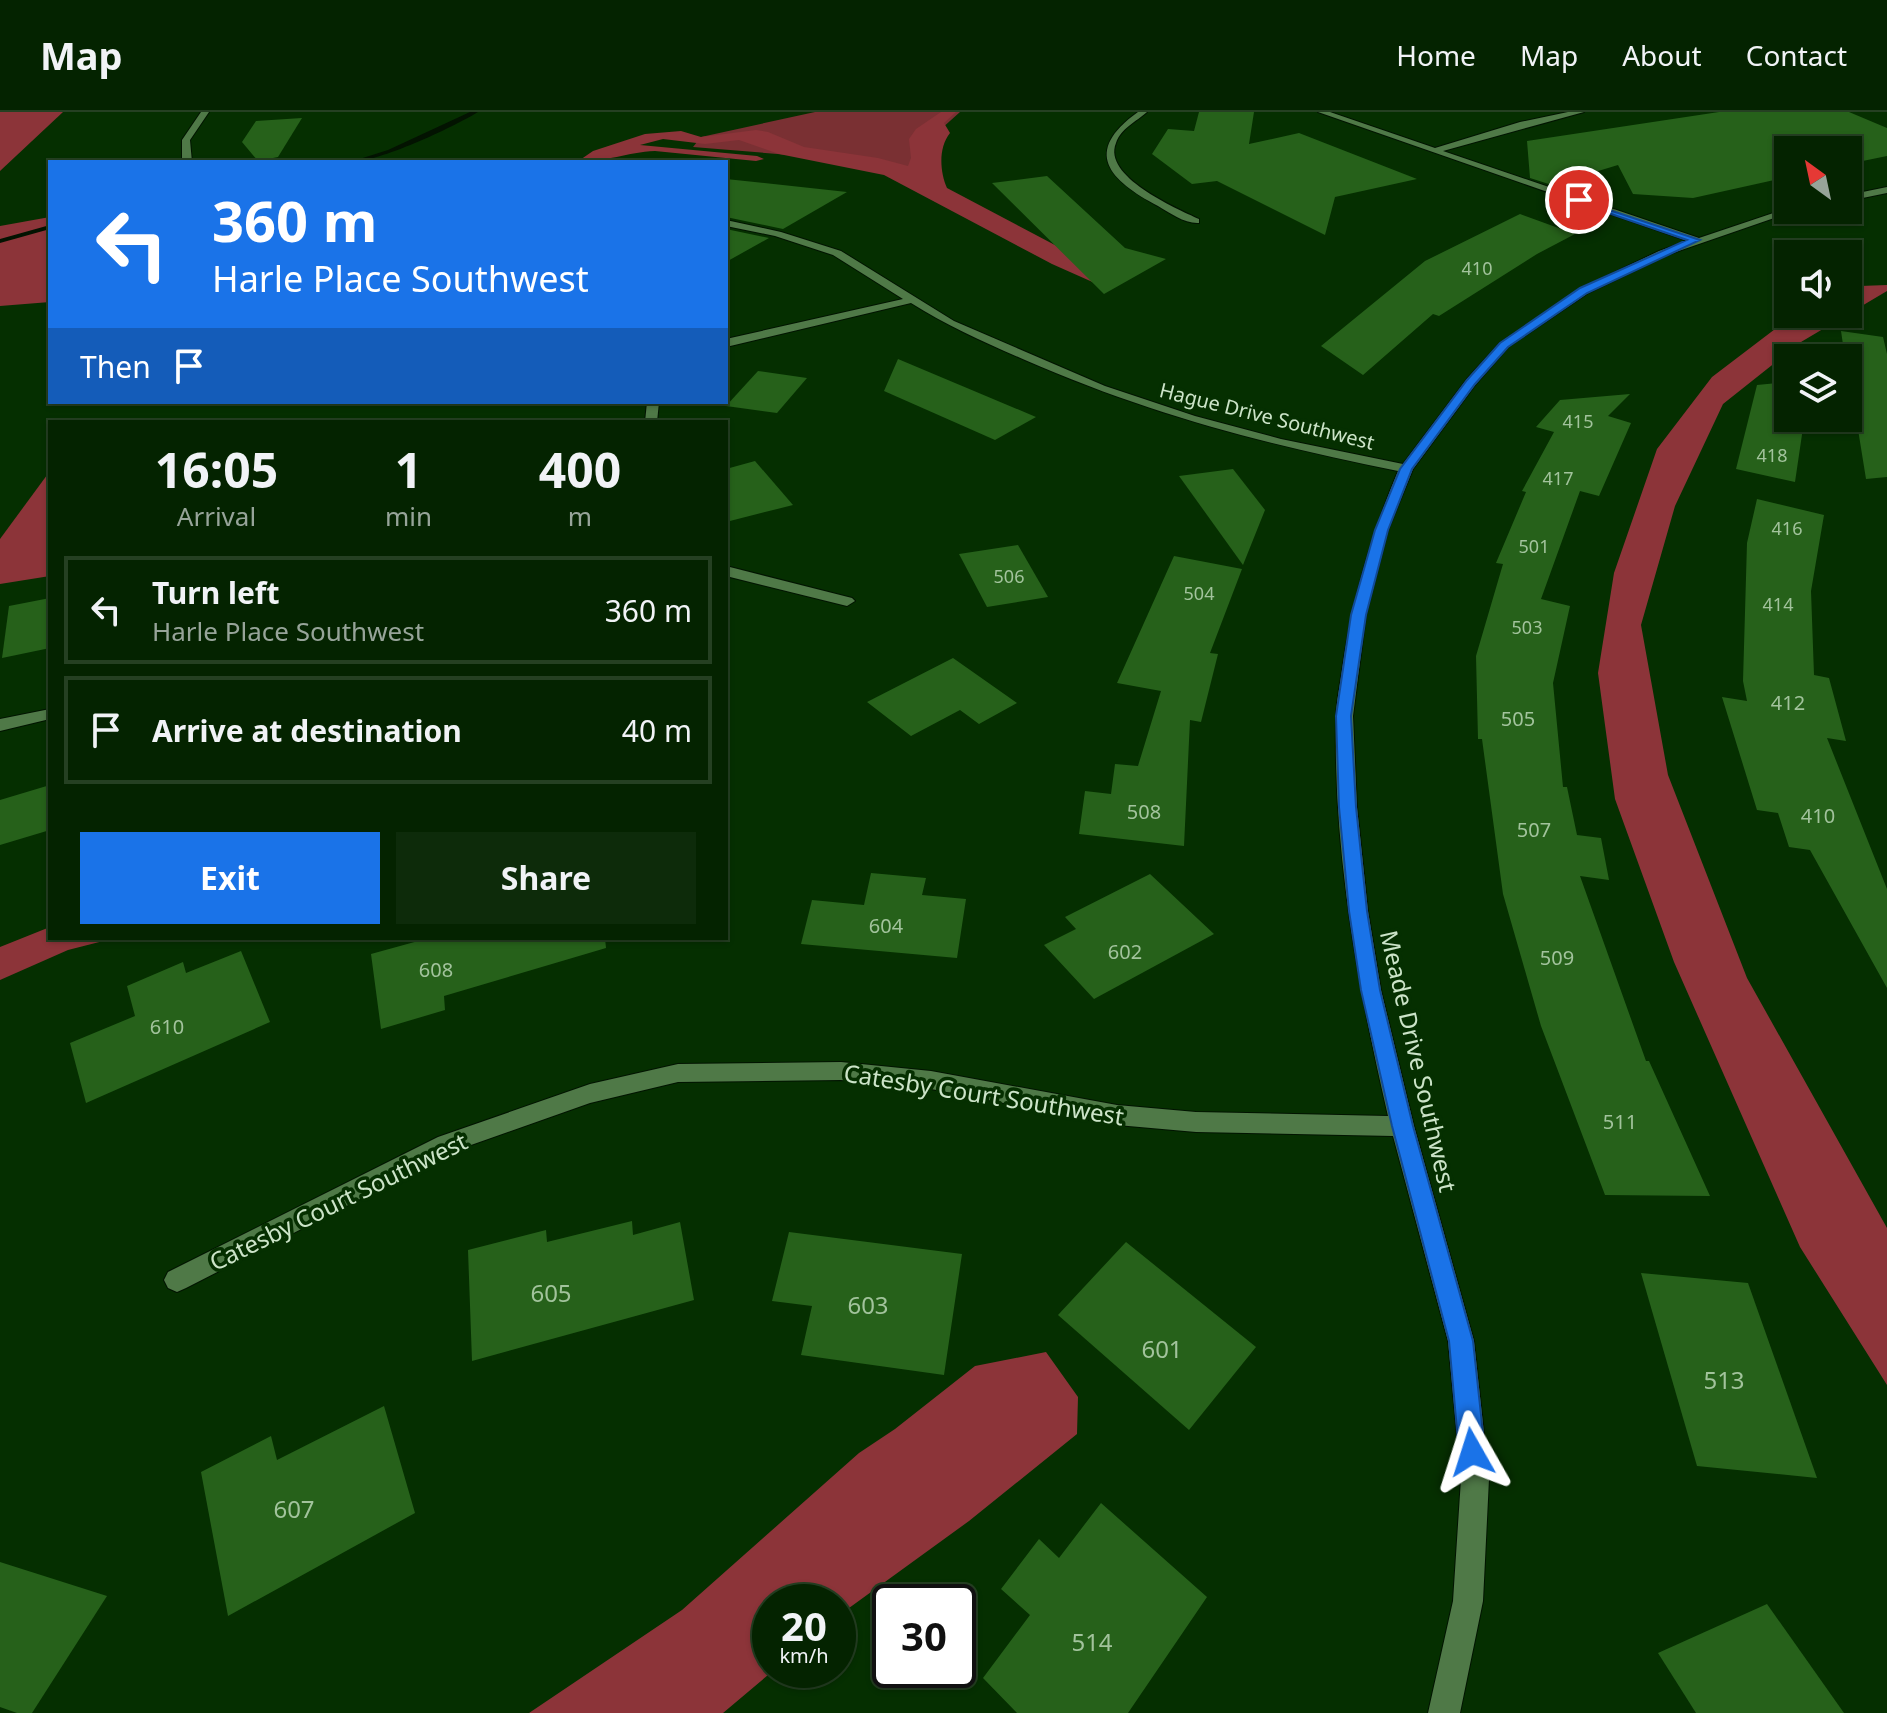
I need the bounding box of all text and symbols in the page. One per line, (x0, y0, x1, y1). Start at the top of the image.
text: Map (40, 29, 123, 81)
text: Home (1396, 36, 1476, 74)
text: Map (1520, 36, 1578, 74)
text: About (1622, 36, 1702, 74)
text: Contact (1746, 36, 1847, 74)
north arrow (1774, 136, 1862, 224)
map controls (1774, 136, 1862, 432)
pin (1545, 166, 1613, 234)
icon: arrive (1557, 178, 1601, 222)
text: 360 m (212, 182, 377, 258)
icon: left (80, 192, 184, 296)
button: sound (1774, 240, 1862, 328)
text: Harle Place Southwest (212, 254, 589, 303)
house number: 410 (1462, 256, 1492, 280)
icon: arrive (167, 344, 211, 388)
button: layers (1774, 344, 1862, 432)
text: Then (80, 346, 151, 387)
street label: Hague Drive Southwest (1157, 376, 1377, 456)
house number: 415 (1563, 409, 1593, 433)
text: 16:05 (155, 437, 278, 502)
text: 1 (395, 437, 422, 502)
text: 400 (539, 437, 621, 502)
house number: 418 (1757, 443, 1787, 467)
house number: 417 (1543, 466, 1573, 490)
text: Arrival (177, 498, 256, 534)
text: min (385, 498, 432, 534)
text: m (568, 498, 592, 534)
house number: 416 (1772, 516, 1802, 540)
house number: 501 (1519, 534, 1549, 558)
house number: 506 (994, 564, 1024, 588)
text: Turn left (152, 572, 280, 613)
house number: 504 (1184, 581, 1214, 605)
icon: left (84, 588, 128, 632)
text: 360 m (605, 590, 692, 631)
house number: 414 (1763, 592, 1793, 616)
text: Harle Place Southwest (152, 613, 424, 649)
house number: 503 (1512, 615, 1542, 639)
house number: 412 (1771, 689, 1805, 716)
house number: 505 (1501, 705, 1535, 732)
icon: arrive (84, 708, 128, 752)
text: Arrive at destination (152, 710, 462, 751)
text: 40 m (622, 710, 692, 751)
house number: 508 (1127, 798, 1161, 825)
house number: 410 (1801, 802, 1835, 829)
house number: 507 (1517, 816, 1551, 843)
button: Exit (80, 832, 380, 924)
button: Share (396, 832, 696, 924)
house number: 604 (869, 912, 904, 939)
street label: Meade Drive Southwest (1373, 927, 1465, 1195)
house number: 602 (1108, 938, 1142, 965)
house number: 509 (1540, 944, 1574, 971)
house number: 608 (419, 956, 453, 983)
house number: 610 (150, 1013, 184, 1040)
street label: Catesby Court Southwest (842, 1056, 1127, 1132)
house number: 511 (1603, 1108, 1637, 1135)
street label: Catesby Court Southwest (204, 1124, 473, 1278)
house number: 605 (530, 1276, 572, 1309)
house number: 603 (847, 1288, 889, 1321)
house number: 601 (1141, 1332, 1183, 1365)
house number: 513 (1703, 1363, 1745, 1396)
position arrow (1430, 1410, 1514, 1494)
house number: 607 (273, 1492, 315, 1525)
speed limit sign: 30 (872, 1584, 976, 1688)
text: 20 (781, 1598, 827, 1653)
house number: 514 (1071, 1625, 1113, 1658)
text: km/h (779, 1642, 829, 1669)

